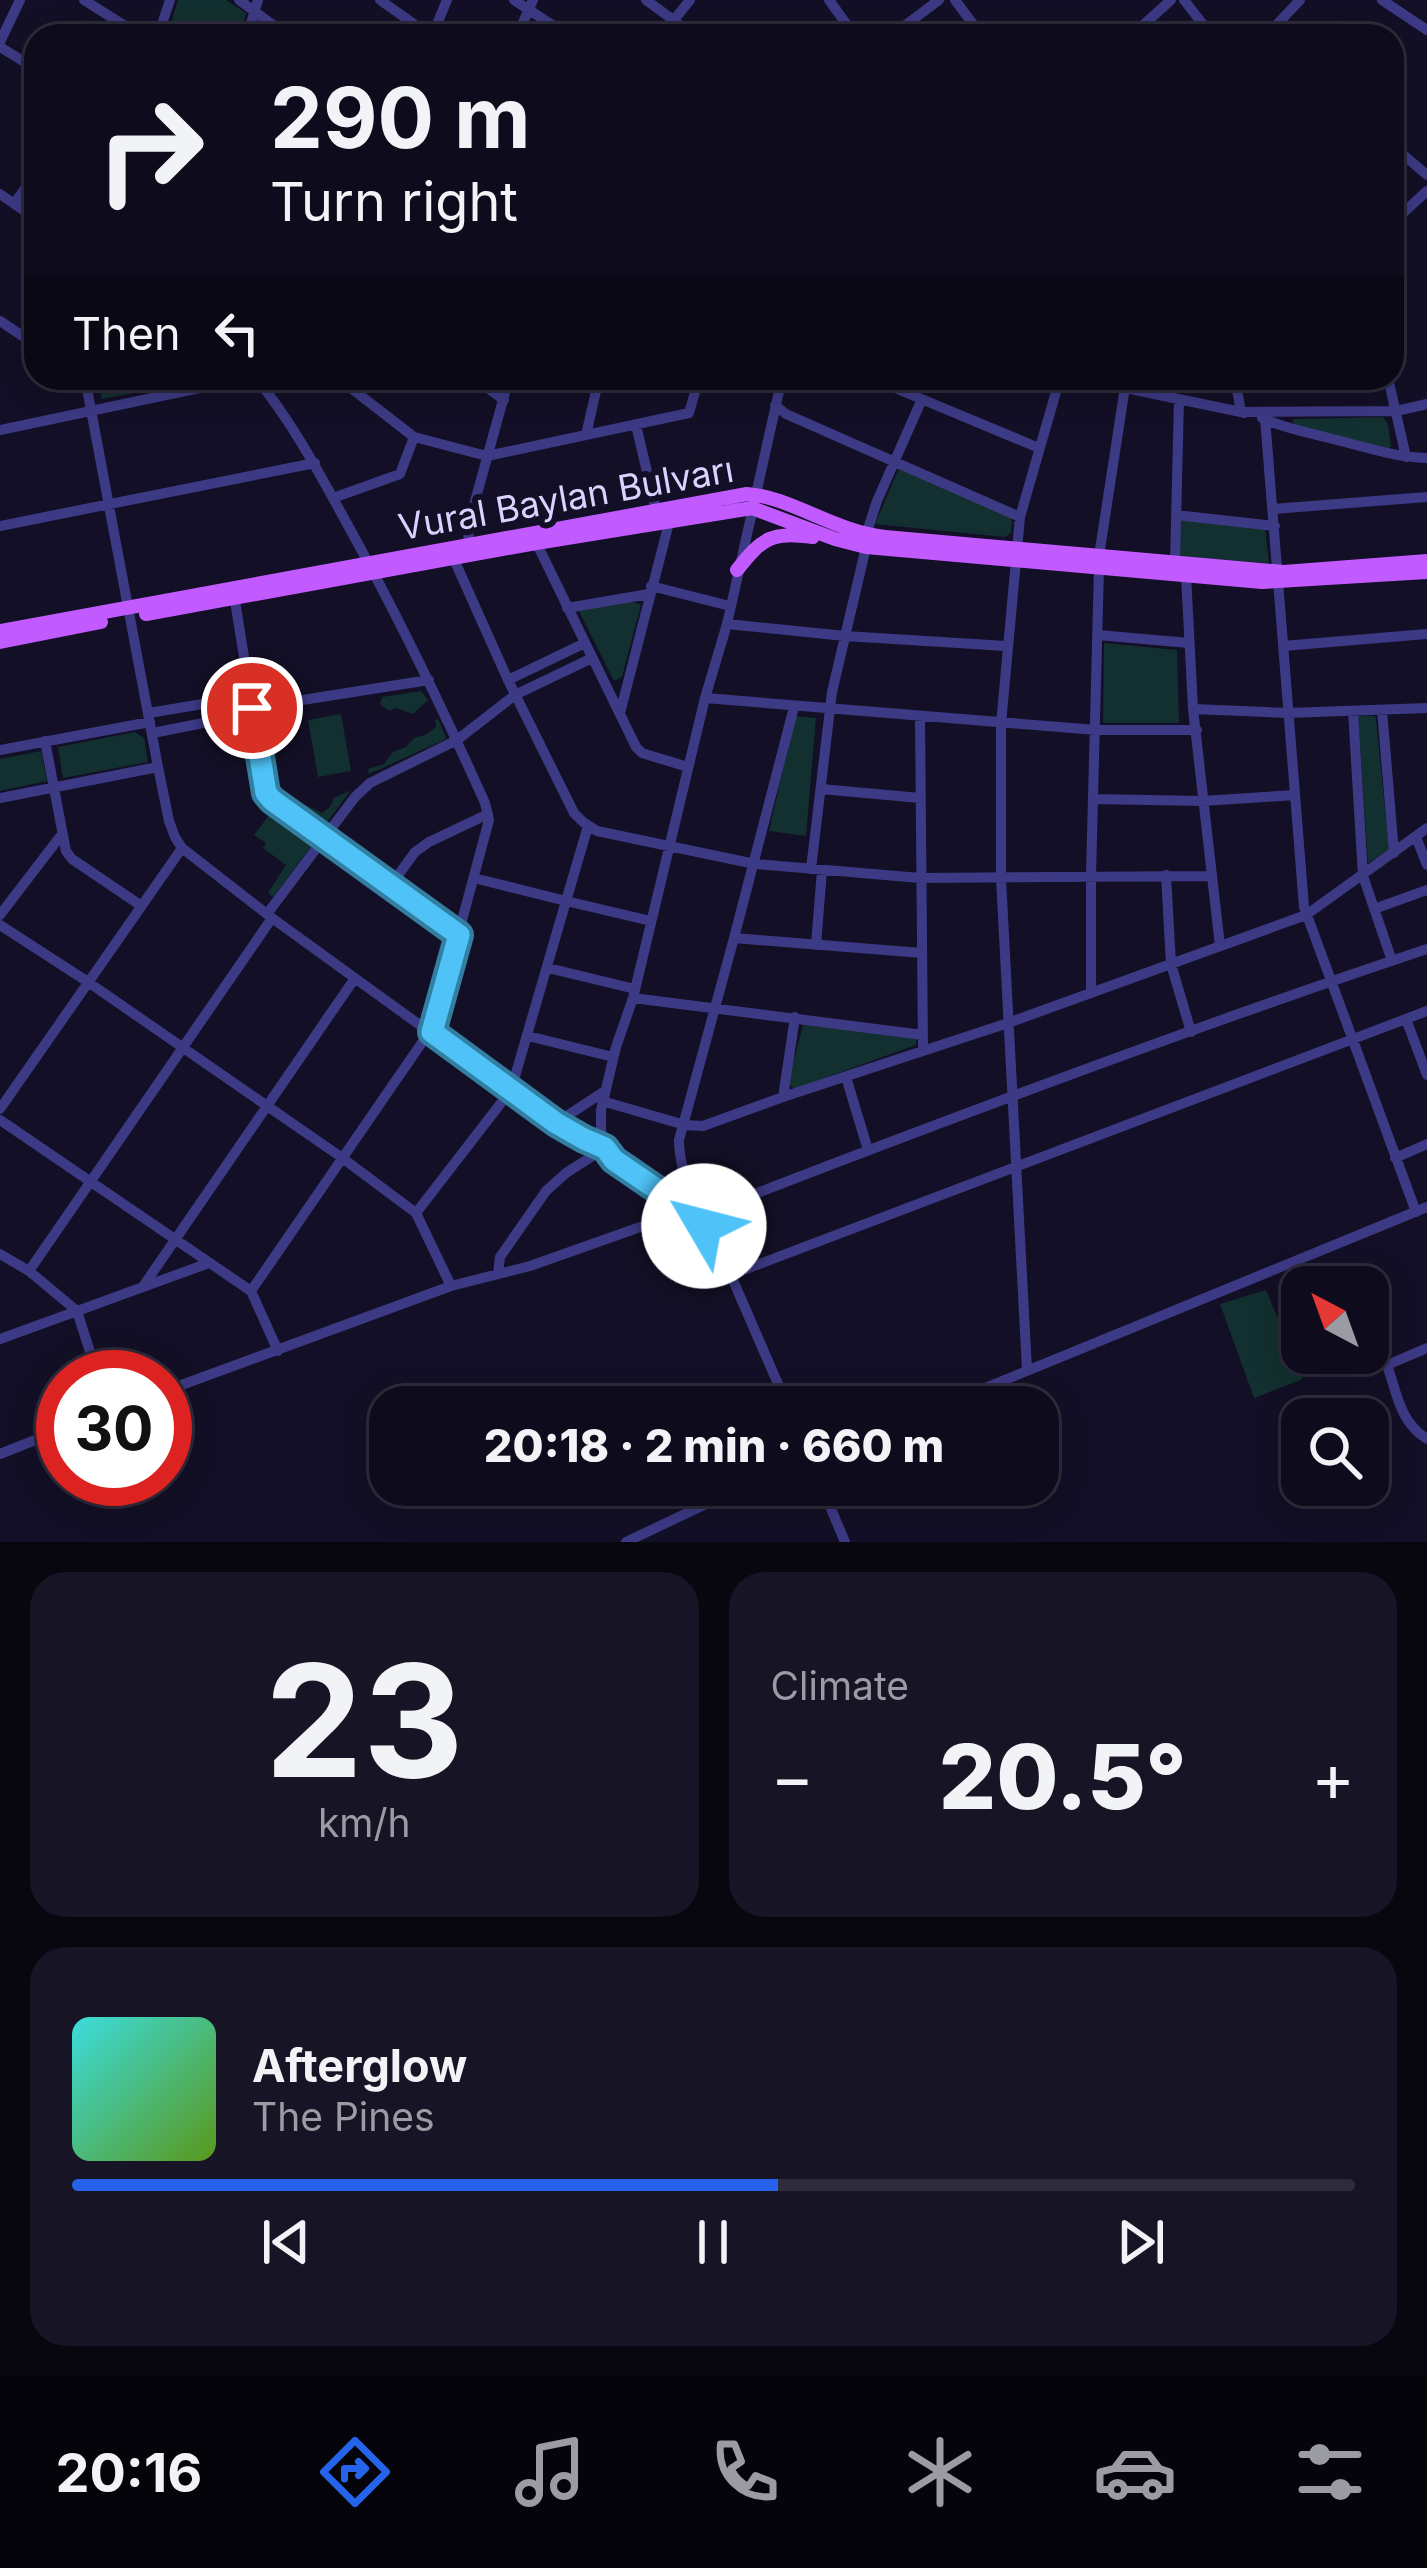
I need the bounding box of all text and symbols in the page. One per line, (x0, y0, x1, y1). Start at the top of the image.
text: 290 m (270, 67, 531, 168)
icon: right (72, 72, 228, 228)
text: Turn right (270, 169, 518, 234)
icon: left (204, 300, 270, 366)
text: Then (72, 306, 180, 361)
street label: Vural Baylan Bulvarı (395, 447, 737, 549)
pin (201, 657, 303, 759)
icon: arrive (219, 675, 285, 741)
position arrow (641, 1163, 767, 1289)
north arrow (1281, 1266, 1389, 1374)
map controls (1281, 1266, 1389, 1506)
speed limit sign: 30 (36, 1350, 192, 1506)
button: search (1281, 1398, 1389, 1506)
text: 20:18 · 2 min · 660 m (484, 1418, 944, 1473)
text: 23 (265, 1626, 464, 1815)
text: Climate (771, 1662, 909, 1709)
text: 20.5° (939, 1722, 1187, 1831)
text: − (771, 1737, 814, 1817)
text: + (1311, 1737, 1355, 1817)
text: km/h (318, 1799, 411, 1846)
text: Afterglow (252, 2038, 467, 2093)
text: The Pines (252, 2093, 435, 2140)
icon: previous (253, 2209, 319, 2275)
icon: pause (680, 2209, 746, 2275)
icon: next (1108, 2209, 1174, 2275)
icon: directions (313, 2430, 397, 2514)
icon: music (508, 2430, 592, 2514)
icon: phone (703, 2430, 787, 2514)
icon: climate (898, 2430, 982, 2514)
icon: car (1093, 2430, 1177, 2514)
icon: filters (1288, 2430, 1372, 2514)
text: 20:16 (55, 2440, 202, 2505)

